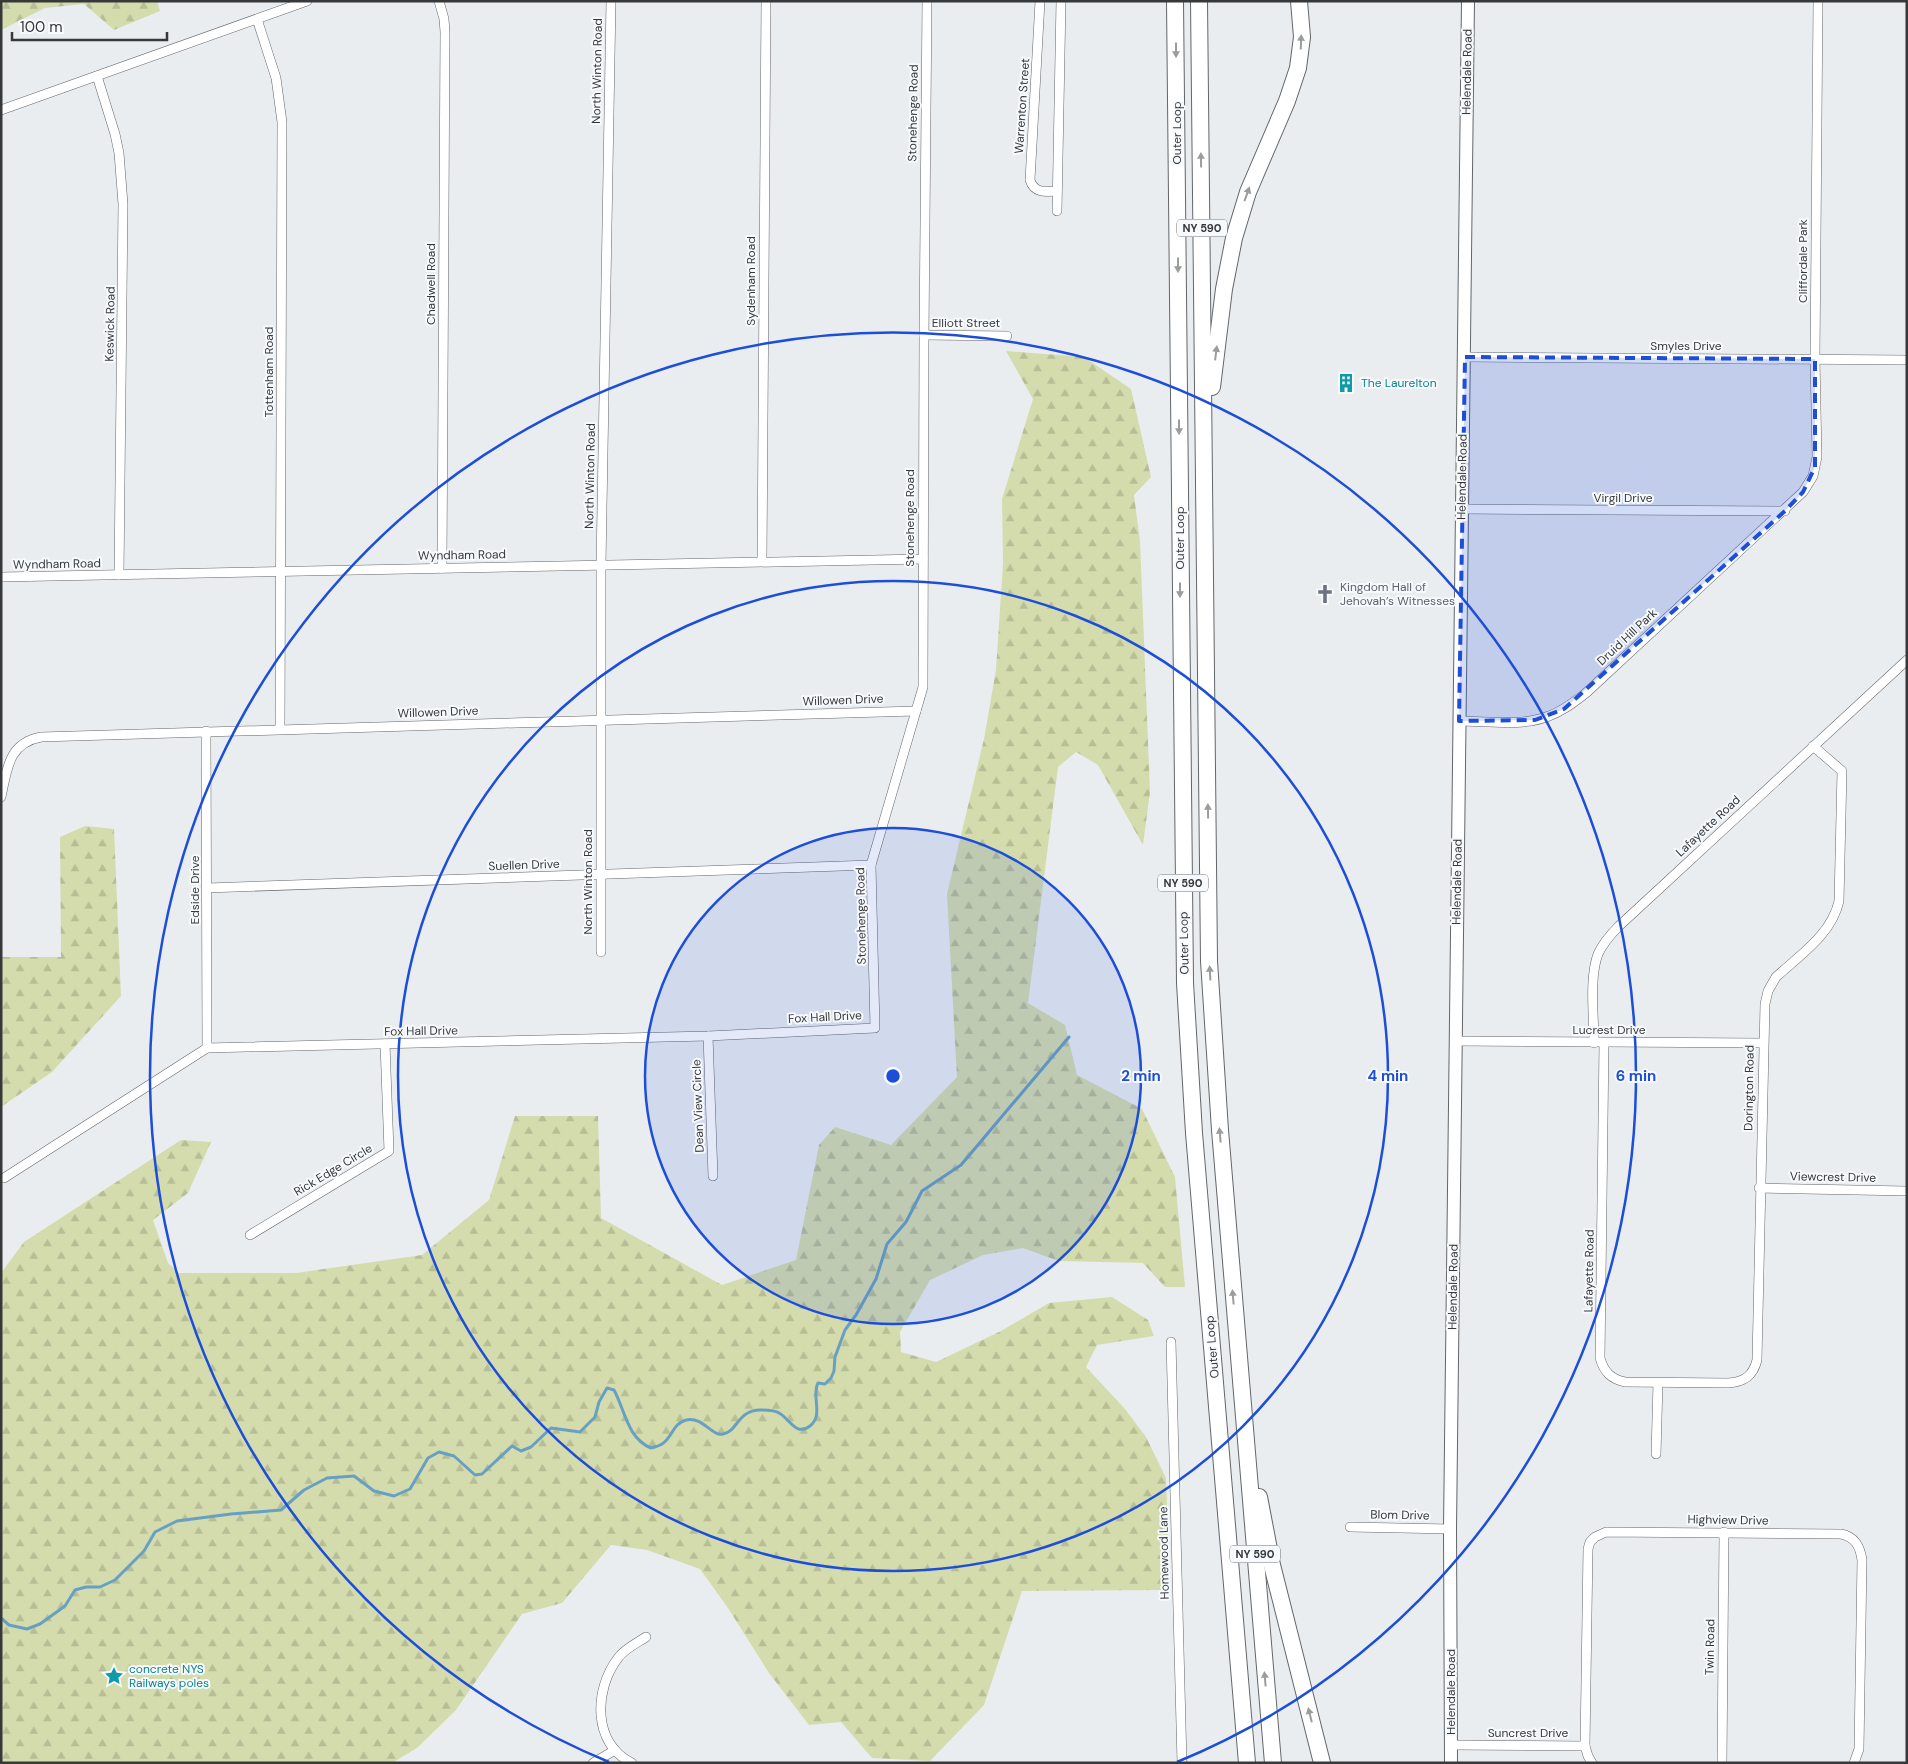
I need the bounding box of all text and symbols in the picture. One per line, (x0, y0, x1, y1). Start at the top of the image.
scale bar (12, 10, 168, 42)
text: 100 m (20, 17, 63, 37)
street label: North Winton Road (588, 18, 606, 124)
street label: Helendale Road (1458, 29, 1476, 115)
one-way arrow (1297, 34, 1305, 50)
one-way arrow (1172, 42, 1180, 58)
street label: Warrenton Street (1011, 57, 1033, 154)
street label: Stonehenge Road (904, 64, 922, 162)
street label: Outer Loop (1169, 102, 1185, 164)
one-way arrow (1197, 152, 1205, 168)
one-way arrow (1244, 187, 1251, 202)
street label: Cliffordale Park (1795, 219, 1811, 303)
road number: NY 590 (1177, 220, 1227, 237)
street label: Sydenham Road (743, 236, 759, 326)
street label: Chadwell Road (423, 243, 439, 325)
one-way arrow (1174, 257, 1182, 273)
street label: Keswick Road (101, 286, 119, 362)
street label: Elliott Street (932, 315, 1001, 331)
street label: Tottenham Road (261, 327, 277, 417)
street label: Smyles Drive (1650, 338, 1722, 354)
one-way arrow (1212, 345, 1220, 361)
building icon: The Laurelton (1335, 372, 1357, 394)
place label: The Laurelton (1361, 375, 1437, 391)
one-way arrow (1175, 420, 1183, 436)
street label: North Winton Road (581, 423, 599, 529)
street label: Helendale Road (1453, 434, 1471, 520)
street label: Stonehenge Road (902, 469, 918, 567)
street label: Virgil Drive (1593, 490, 1653, 506)
street label: Outer Loop (1172, 507, 1188, 569)
street label: Wyndham Road (418, 546, 506, 564)
street label: Wyndham Road (13, 555, 101, 573)
place label: Kingdom Hall of Jehovah’s Witnesses (1340, 579, 1455, 609)
one-way arrow (1177, 582, 1185, 598)
church icon: Kingdom Hall of Jehovah’s Witnesses (1314, 583, 1336, 605)
street label: Druid Hill Park (1594, 605, 1660, 669)
street label: Willowen Drive (802, 691, 884, 709)
street label: Willowen Drive (397, 703, 479, 721)
street label: Lafayette Road (1672, 792, 1744, 860)
one-way arrow (1203, 802, 1211, 818)
street label: North Winton Road (580, 829, 596, 935)
street label: Helendale Road (1448, 839, 1466, 925)
street label: Edside Drive (187, 855, 203, 925)
street label: Suellen Drive (488, 856, 560, 874)
street label: Stonehenge Road (852, 867, 870, 965)
road number: NY 590 (1158, 874, 1208, 891)
street label: Outer Loop (1175, 911, 1193, 975)
one-way arrow (1206, 965, 1214, 981)
street label: Fox Hall Drive (788, 1007, 862, 1027)
street label: Fox Hall Drive (384, 1022, 458, 1040)
street label: Lucrest Drive (1572, 1022, 1646, 1038)
street label: Dorington Road (1740, 1045, 1758, 1131)
street label: Dean View Circle (688, 1059, 708, 1153)
text: 2 min (1121, 1066, 1161, 1086)
text: 4 min (1368, 1066, 1408, 1086)
text: 6 min (1616, 1066, 1656, 1086)
centre of rings (884, 1067, 902, 1085)
one-way arrow (1216, 1127, 1224, 1143)
street label: Rick Edge Circle (291, 1140, 375, 1200)
street label: Viewcrest Drive (1790, 1168, 1876, 1186)
street label: Lafayette Road (1580, 1229, 1598, 1313)
street label: Helendale Road (1444, 1244, 1462, 1330)
one-way arrow (1229, 1289, 1237, 1305)
street label: Outer Loop (1201, 1315, 1223, 1379)
street label: Homewood Lane (1155, 1506, 1173, 1600)
street label: Blom Drive (1370, 1506, 1430, 1524)
street label: Highview Drive (1687, 1511, 1769, 1529)
road number: NY 590 (1230, 1546, 1280, 1562)
street label: Twin Road (1702, 1619, 1718, 1675)
street label: Helendale Road (1443, 1649, 1459, 1735)
place label: concrete NYS Railways poles (129, 1661, 209, 1691)
place icon: concrete NYS Railways poles (103, 1665, 125, 1687)
one-way arrow (1261, 1671, 1269, 1687)
one-way arrow (1306, 1708, 1314, 1723)
street label: Suncrest Drive (1488, 1725, 1569, 1741)

